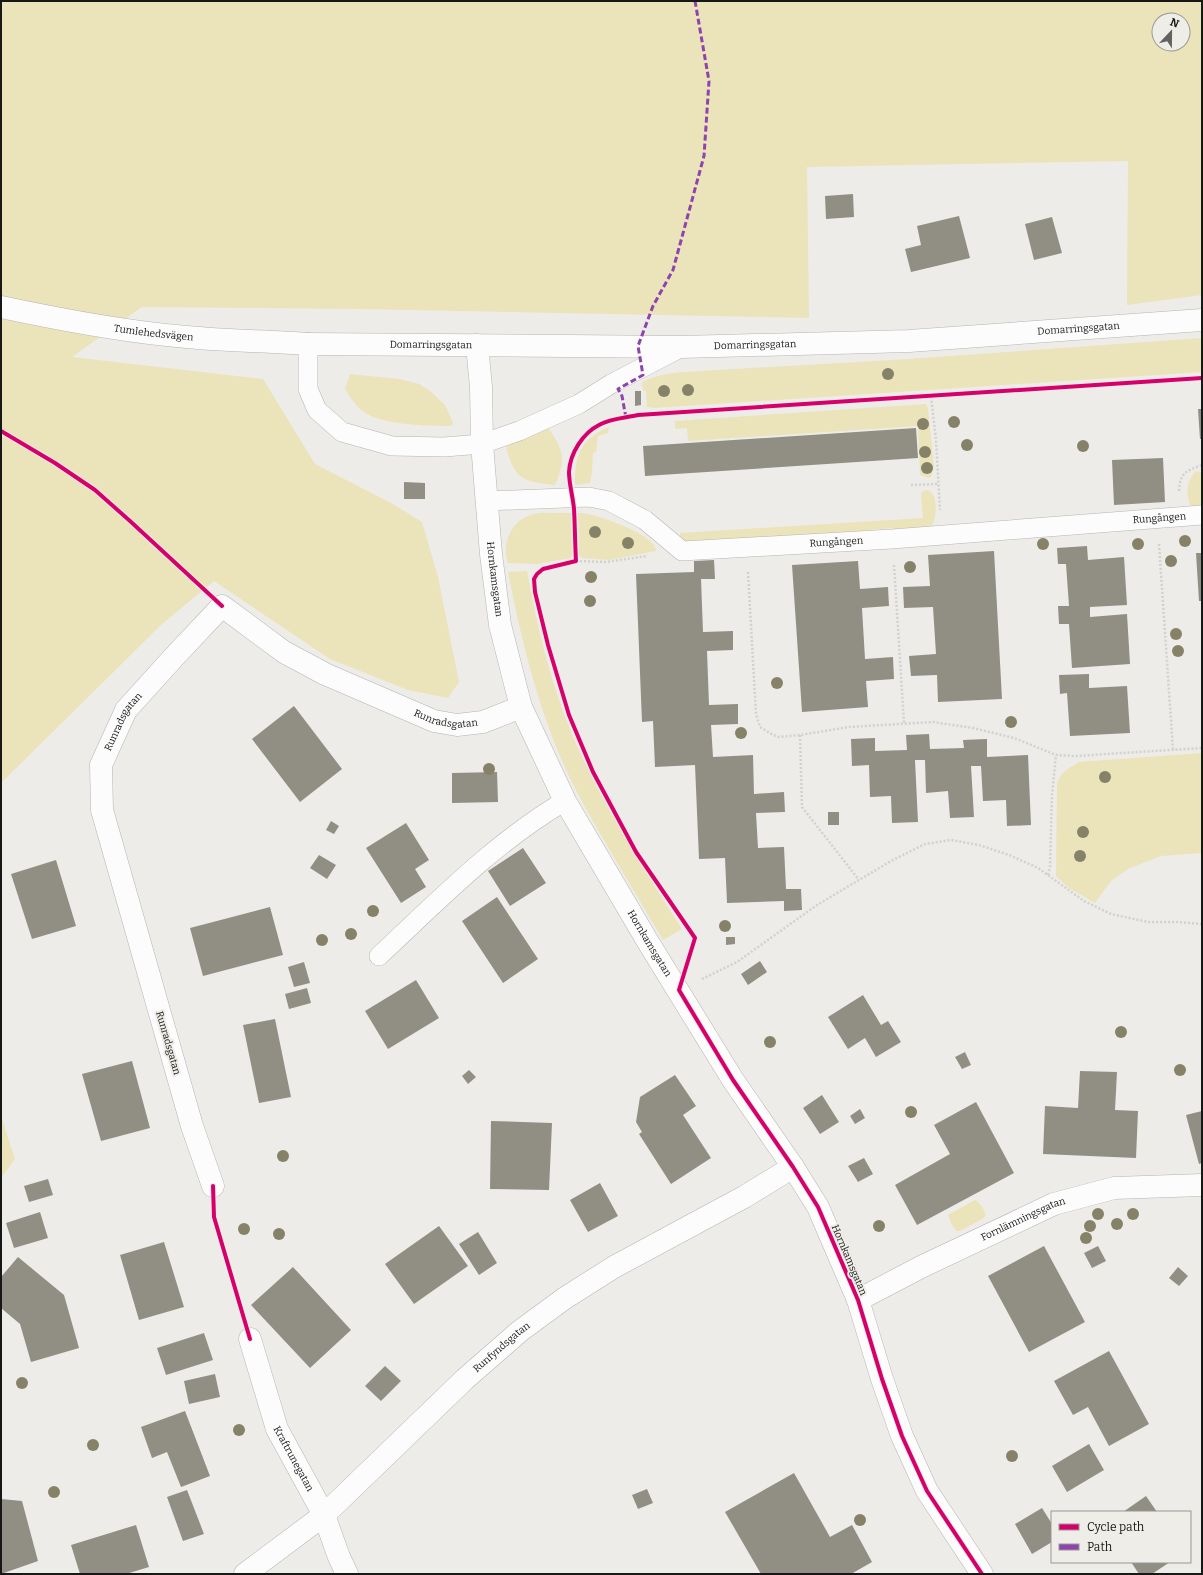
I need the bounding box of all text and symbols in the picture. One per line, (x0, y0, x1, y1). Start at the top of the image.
north arrow (1151, 12, 1191, 52)
text: N (1168, 16, 1181, 31)
street label: Domarringsgatan (1037, 320, 1121, 338)
street label: Tumlehedsvägen (113, 322, 195, 344)
street label: Domarringsgatan (714, 338, 797, 352)
street label: Domarringsgatan (390, 339, 473, 351)
street label: Rungången (1132, 510, 1187, 526)
street label: Rungången (809, 535, 864, 550)
street label: Hornkamsgatan (484, 541, 505, 618)
street label: Runradsgatan (102, 690, 145, 753)
street label: Runradsgatan (412, 707, 479, 731)
street label: Hornkamsgatan (625, 908, 674, 979)
street label: Runradsgatan (153, 1010, 183, 1077)
street label: Fornlämningsgatan (979, 1195, 1067, 1244)
street label: Hornkamsgatan (829, 1223, 870, 1298)
street label: Runfyndsgatan (471, 1319, 533, 1375)
street label: Kraftrunegatan (271, 1424, 316, 1494)
legend (1051, 1511, 1191, 1563)
text: Cycle path (1087, 1520, 1145, 1534)
text: Path (1087, 1540, 1113, 1554)

